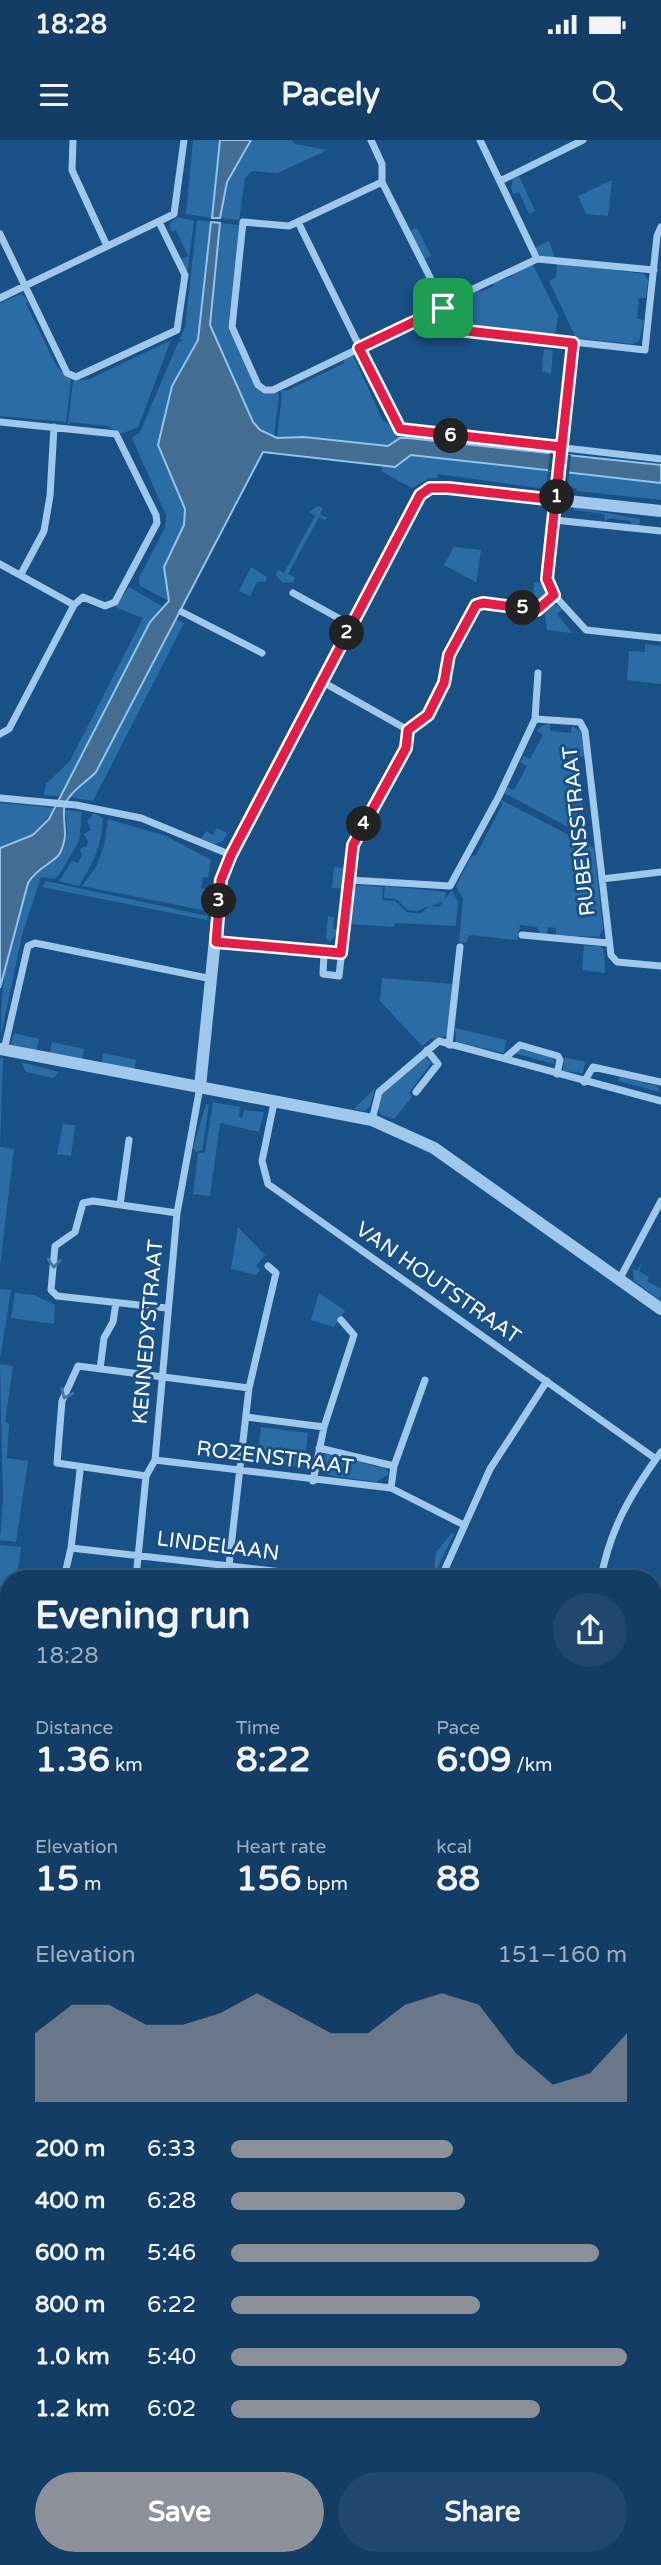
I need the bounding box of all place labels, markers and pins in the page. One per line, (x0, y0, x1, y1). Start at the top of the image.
pin (413, 278, 473, 338)
pin: 6 (434, 418, 468, 454)
pin: 1 (540, 480, 574, 514)
pin: 5 (505, 590, 540, 626)
pin: 2 (330, 616, 364, 650)
pin: 4 (346, 806, 382, 842)
pin: 3 (202, 884, 236, 918)

